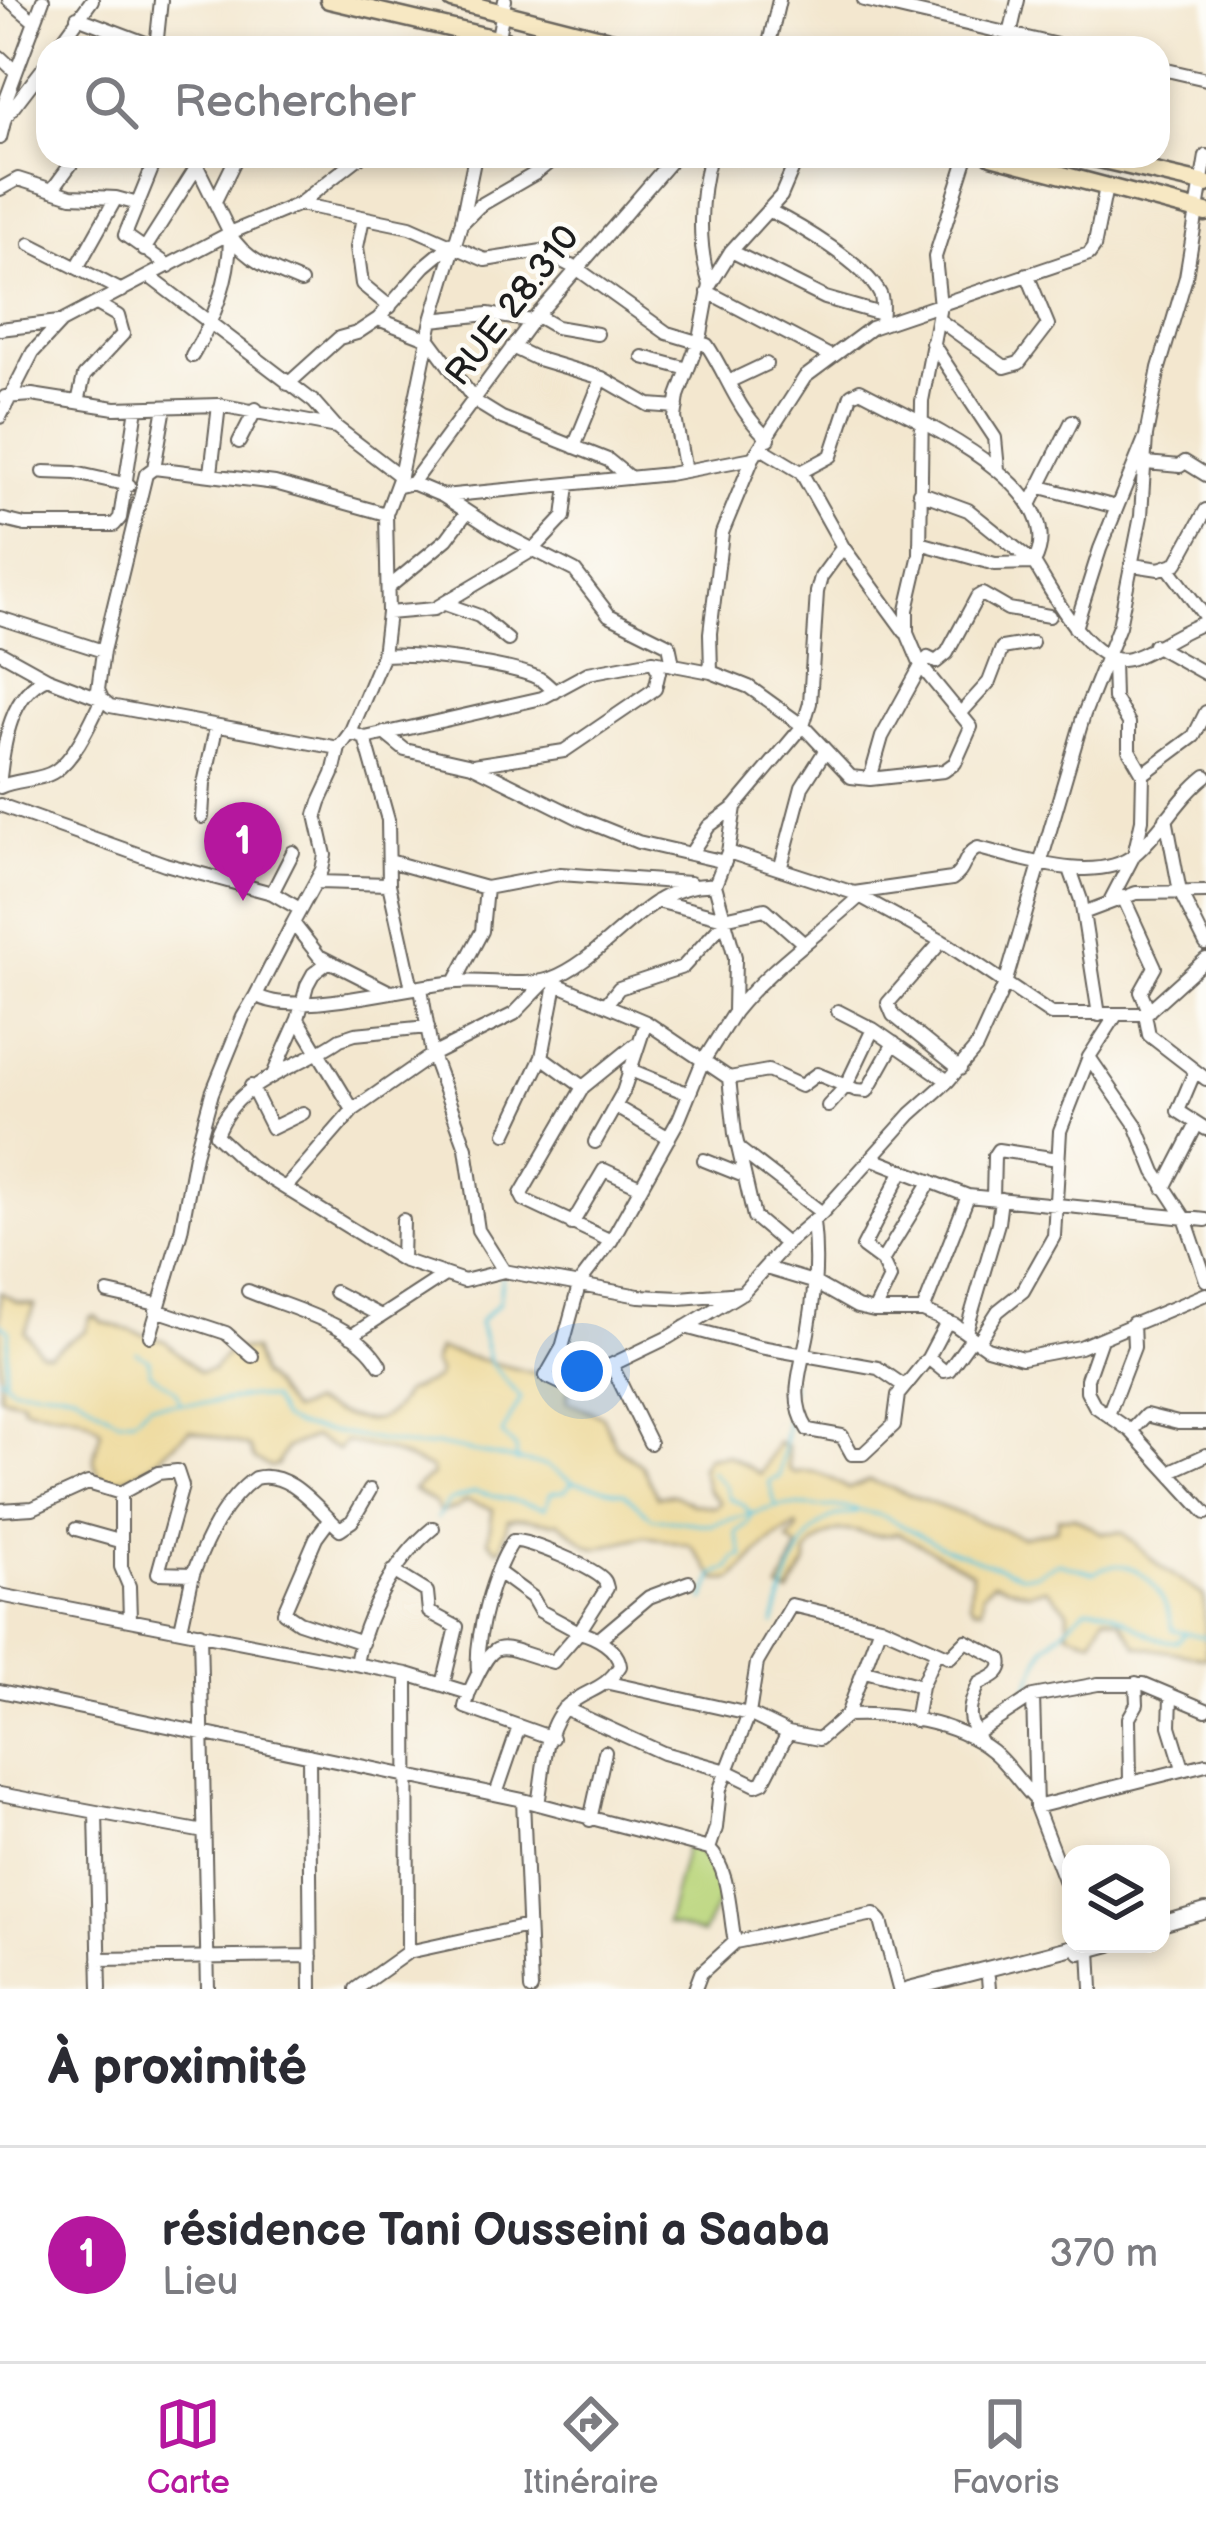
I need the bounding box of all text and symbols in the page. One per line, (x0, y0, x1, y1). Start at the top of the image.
search box (36, 36, 1170, 168)
icon: search (78, 69, 144, 135)
text: Rechercher (174, 75, 415, 130)
street label: RUE 28.310 (437, 217, 589, 395)
pin: 1 (204, 802, 282, 901)
your location (552, 1341, 612, 1401)
map controls (1062, 1845, 1170, 1953)
button: layers (1062, 1845, 1170, 1953)
text: À proximité (48, 2037, 307, 2098)
text: résidence Tani Ousseini a Saaba (162, 2204, 830, 2259)
text: 1 (79, 2231, 95, 2278)
text: 370 m (1049, 2231, 1158, 2278)
text: Lieu (162, 2259, 238, 2306)
tab: Carte (147, 2391, 230, 2503)
tab: Itinéraire (523, 2391, 658, 2503)
tab: Favoris (952, 2391, 1059, 2503)

